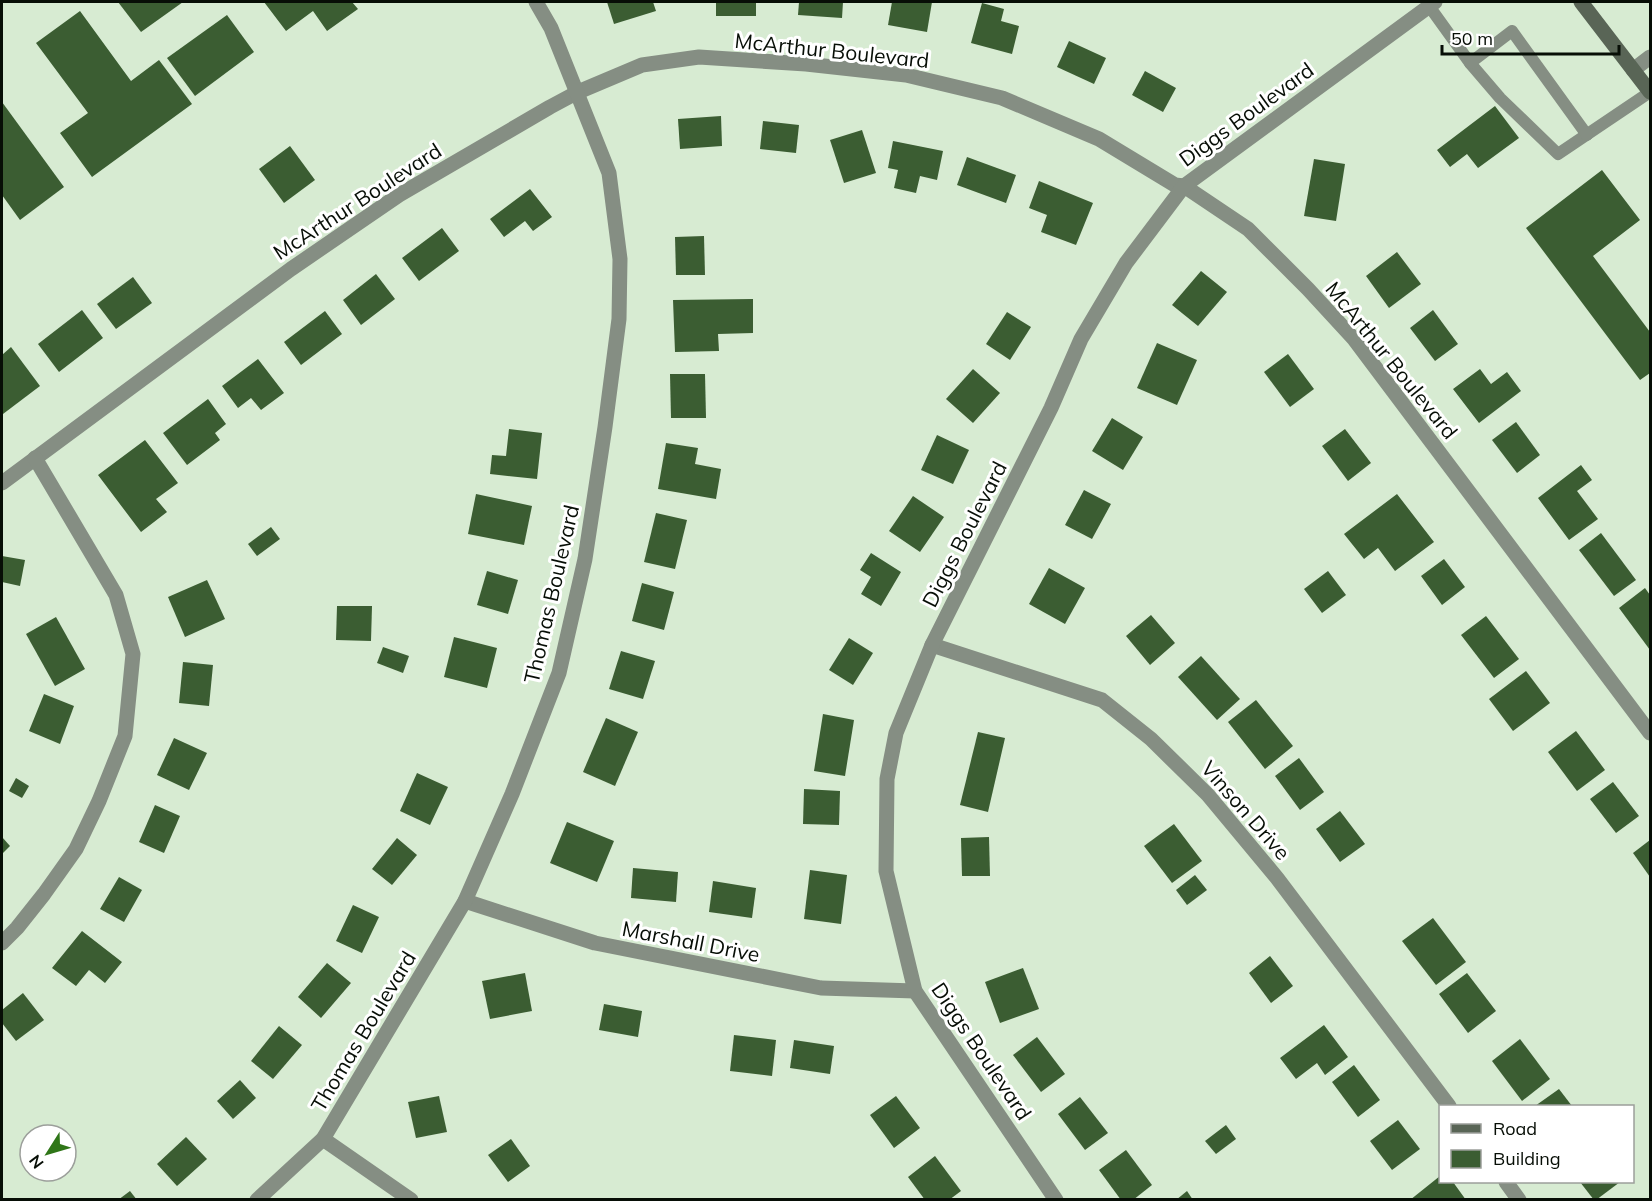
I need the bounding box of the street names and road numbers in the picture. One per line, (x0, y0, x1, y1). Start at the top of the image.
street label: McArthur Boulevard (734, 27, 930, 73)
street label: Diggs Boulevard (1174, 56, 1318, 172)
street label: McArthur Boulevard (268, 137, 446, 265)
street label: McArthur Boulevard (1320, 276, 1464, 444)
street label: Diggs Boulevard (916, 457, 1012, 611)
street label: Thomas Boulevard (518, 502, 584, 686)
street label: Vinson Drive (1196, 755, 1296, 865)
street label: Marshall Drive (620, 915, 762, 967)
street label: Thomas Boulevard (305, 946, 421, 1116)
street label: Diggs Boulevard (926, 977, 1038, 1125)

